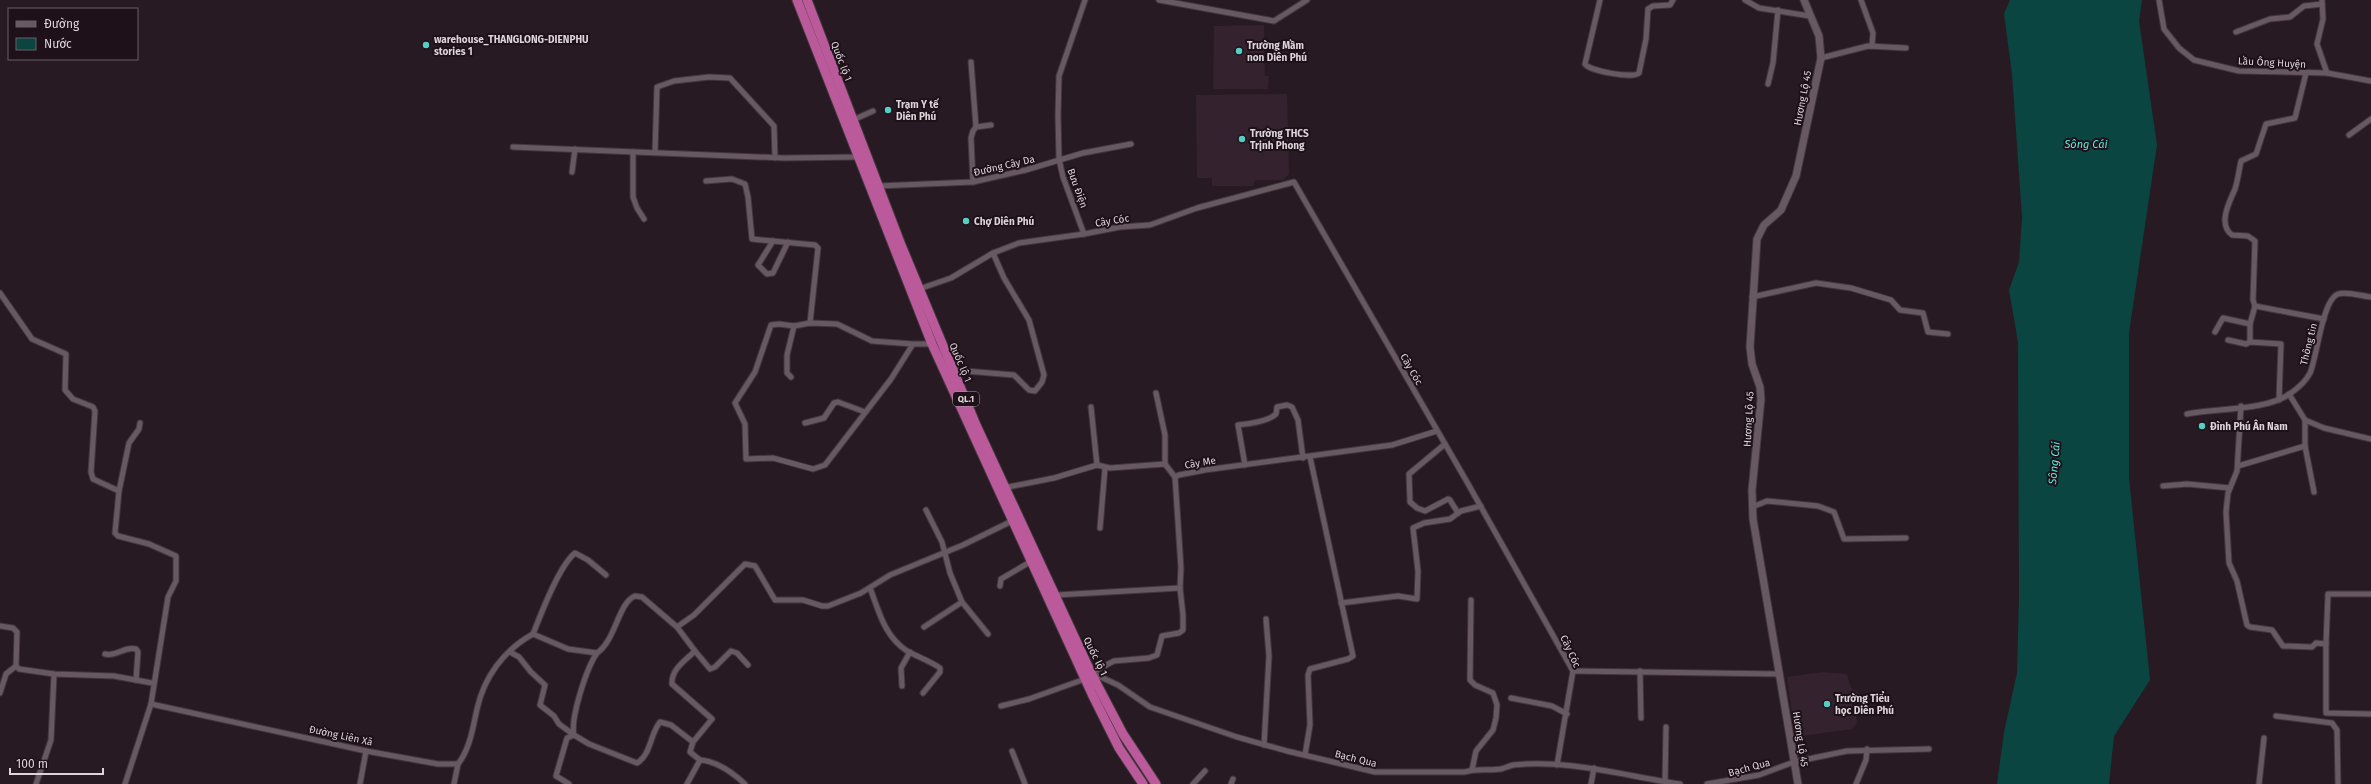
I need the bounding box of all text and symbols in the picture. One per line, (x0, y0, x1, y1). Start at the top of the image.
legend (8, 8, 138, 60)
text: Đường (44, 17, 80, 31)
place label: warehouse_THANGLONG-DIENPHU stories 1 (434, 34, 589, 58)
text: Nước (44, 37, 72, 51)
street label: Quốc lộ 1 (828, 39, 855, 83)
place label: Trường Mầm non Diên Phú (1247, 39, 1307, 64)
marker: warehouse_THANGLONG-DIENPHU stories 1 (421, 40, 431, 50)
marker: Trường Mầm non Diên Phú (1234, 46, 1244, 56)
street label: Lầu Ông Huyện (2238, 53, 2306, 71)
street label: Hương Lộ 45 (1792, 70, 1814, 127)
place label: Trạm Y tế Diên Phú (896, 98, 940, 123)
marker: Trạm Y tế Diên Phú (883, 105, 893, 115)
place label: Trường THCS Trịnh Phong (1250, 127, 1309, 152)
marker: Trường THCS Trịnh Phong (1237, 134, 1247, 144)
water label: Sông Cái (2063, 138, 2108, 151)
street label: Đường Cây Da (973, 153, 1036, 179)
street label: Bưu Điện (1064, 167, 1090, 210)
street label: Cây Cóc (1094, 212, 1130, 230)
place label: Chợ Diên Phú (974, 215, 1035, 228)
marker: Chợ Diên Phú (961, 216, 971, 226)
street label: Thông tin (2298, 322, 2320, 366)
street label: Quốc lộ 1 (946, 340, 975, 384)
street label: Cây Cóc (1397, 352, 1425, 388)
street label: Hương Lộ 45 (1742, 391, 1756, 447)
road number: QL.1 (953, 392, 979, 406)
place label: Đình Phú Ân Nam (2210, 419, 2288, 433)
marker: Đình Phú Ân Nam (2197, 421, 2207, 431)
water label: Sông Cái (2046, 441, 2063, 486)
street label: Cây Me (1184, 454, 1217, 472)
street label: Cây Cóc (1557, 633, 1583, 670)
street label: Quốc lộ 1 (1081, 635, 1111, 678)
place label: Trường Tiểu học Diên Phú (1835, 691, 1894, 717)
marker: Trường Tiểu học Diên Phú (1822, 699, 1832, 709)
street label: Hương Lộ 45 (1790, 711, 1810, 768)
street label: Đường Liên Xã (308, 723, 374, 749)
street label: Bạch Qua (1333, 748, 1378, 770)
scale bar (10, 750, 103, 776)
text: 100 m (16, 757, 48, 771)
street label: Bạch Qua (1727, 757, 1772, 779)

